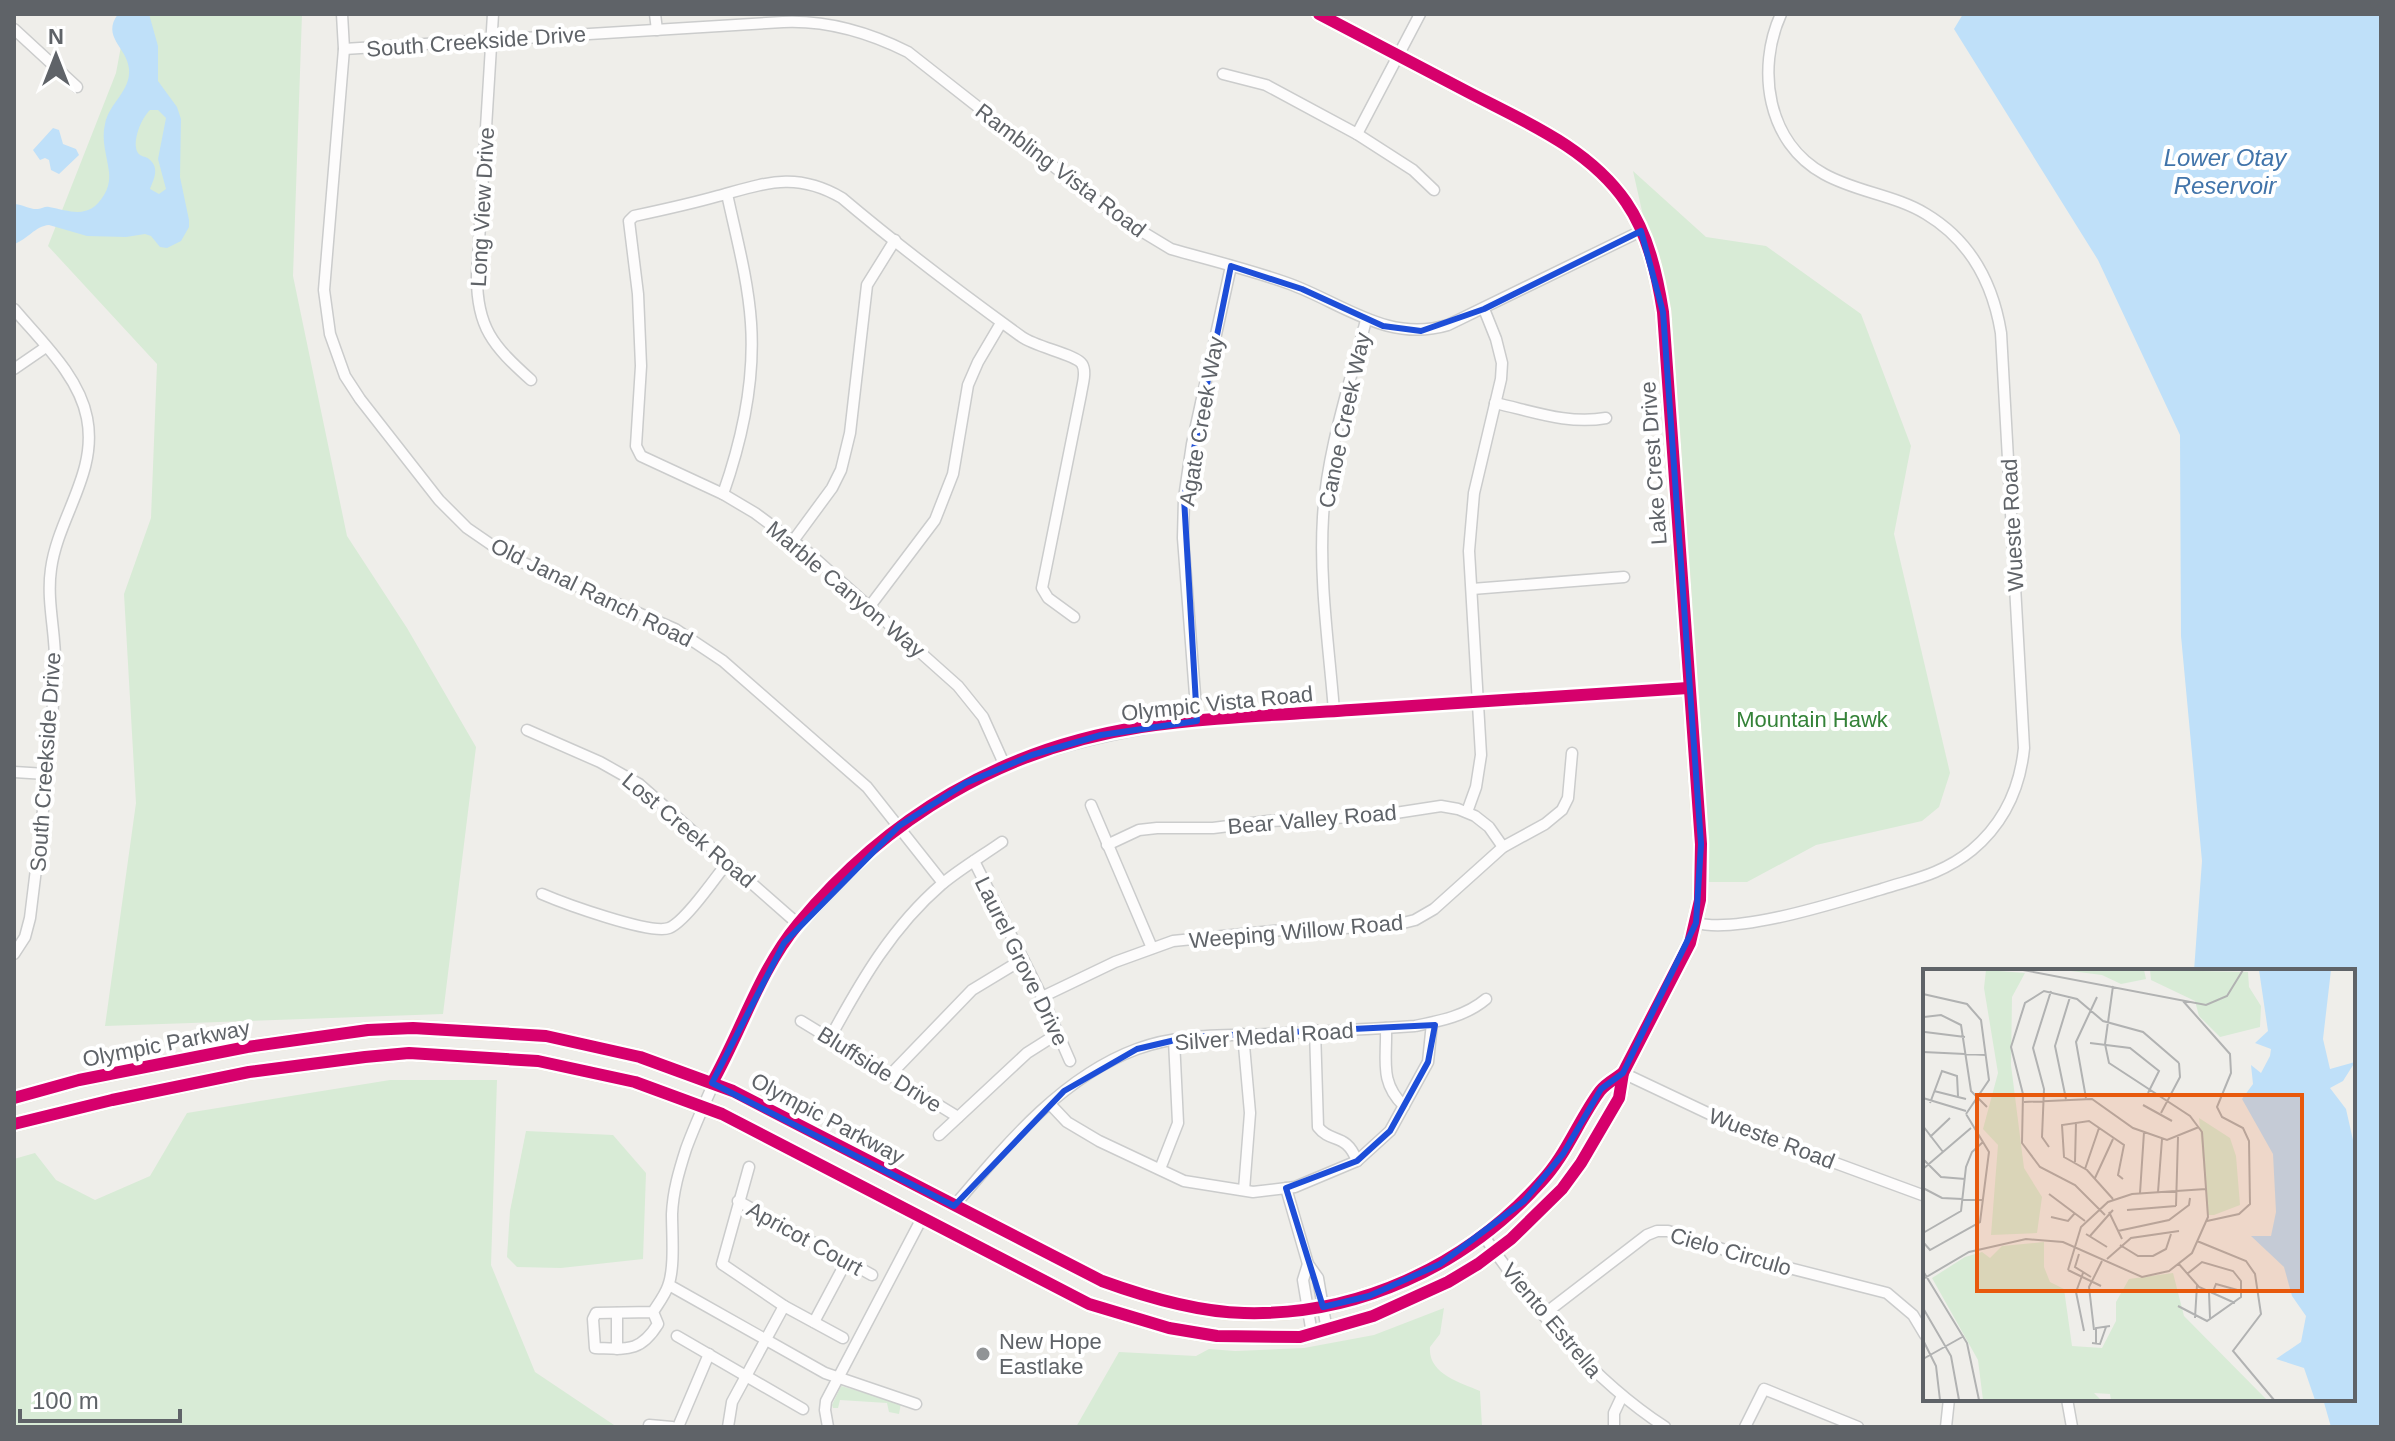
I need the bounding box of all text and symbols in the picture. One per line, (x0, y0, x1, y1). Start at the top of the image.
north arrow (16, 16, 96, 96)
street label: South Creekside Drive (365, 21, 587, 62)
text: N (48, 24, 64, 49)
street label: Rambling Vista Road (971, 98, 1151, 242)
street label: Long View Drive (466, 127, 499, 287)
water label: Lower Otay Reservoir (2164, 144, 2288, 199)
street label: Canoe Creek Way (1314, 330, 1375, 510)
street label: Agate Creek Way (1174, 334, 1229, 508)
street label: Lake Crest Drive (1635, 380, 1672, 546)
street label: Wueste Road (1997, 458, 2028, 592)
street label: Marble Canyon Way (762, 516, 930, 663)
street label: Old Janal Ranch Road (487, 533, 697, 652)
street label: South Creekside Drive (25, 651, 66, 873)
street label: Olympic Vista Road (1120, 681, 1314, 726)
park label: Mountain Hawk (1736, 707, 1889, 732)
street label: Lost Creek Road (617, 768, 760, 893)
street label: Bear Valley Road (1226, 800, 1398, 839)
street label: Laurel Grove Drive (970, 873, 1073, 1050)
street label: Weeping Willow Road (1188, 910, 1404, 953)
inset map (1923, 969, 2355, 1401)
street label: Olympic Parkway (80, 1015, 252, 1072)
street label: Silver Medal Road (1174, 1018, 1355, 1055)
street label: Bluffside Drive (813, 1021, 946, 1117)
street label: Olympic Parkway (747, 1068, 909, 1169)
street label: Wueste Road (1705, 1103, 1838, 1174)
street label: Apricot Court (743, 1196, 867, 1280)
street label: Cielo Circulo (1667, 1222, 1794, 1281)
street label: Viento Estrella (1497, 1258, 1607, 1383)
place label: New Hope Eastlake (999, 1329, 1102, 1379)
marker: New Hope Eastlake (974, 1345, 992, 1363)
scale bar (20, 1373, 180, 1423)
text: 100 m (32, 1387, 99, 1414)

